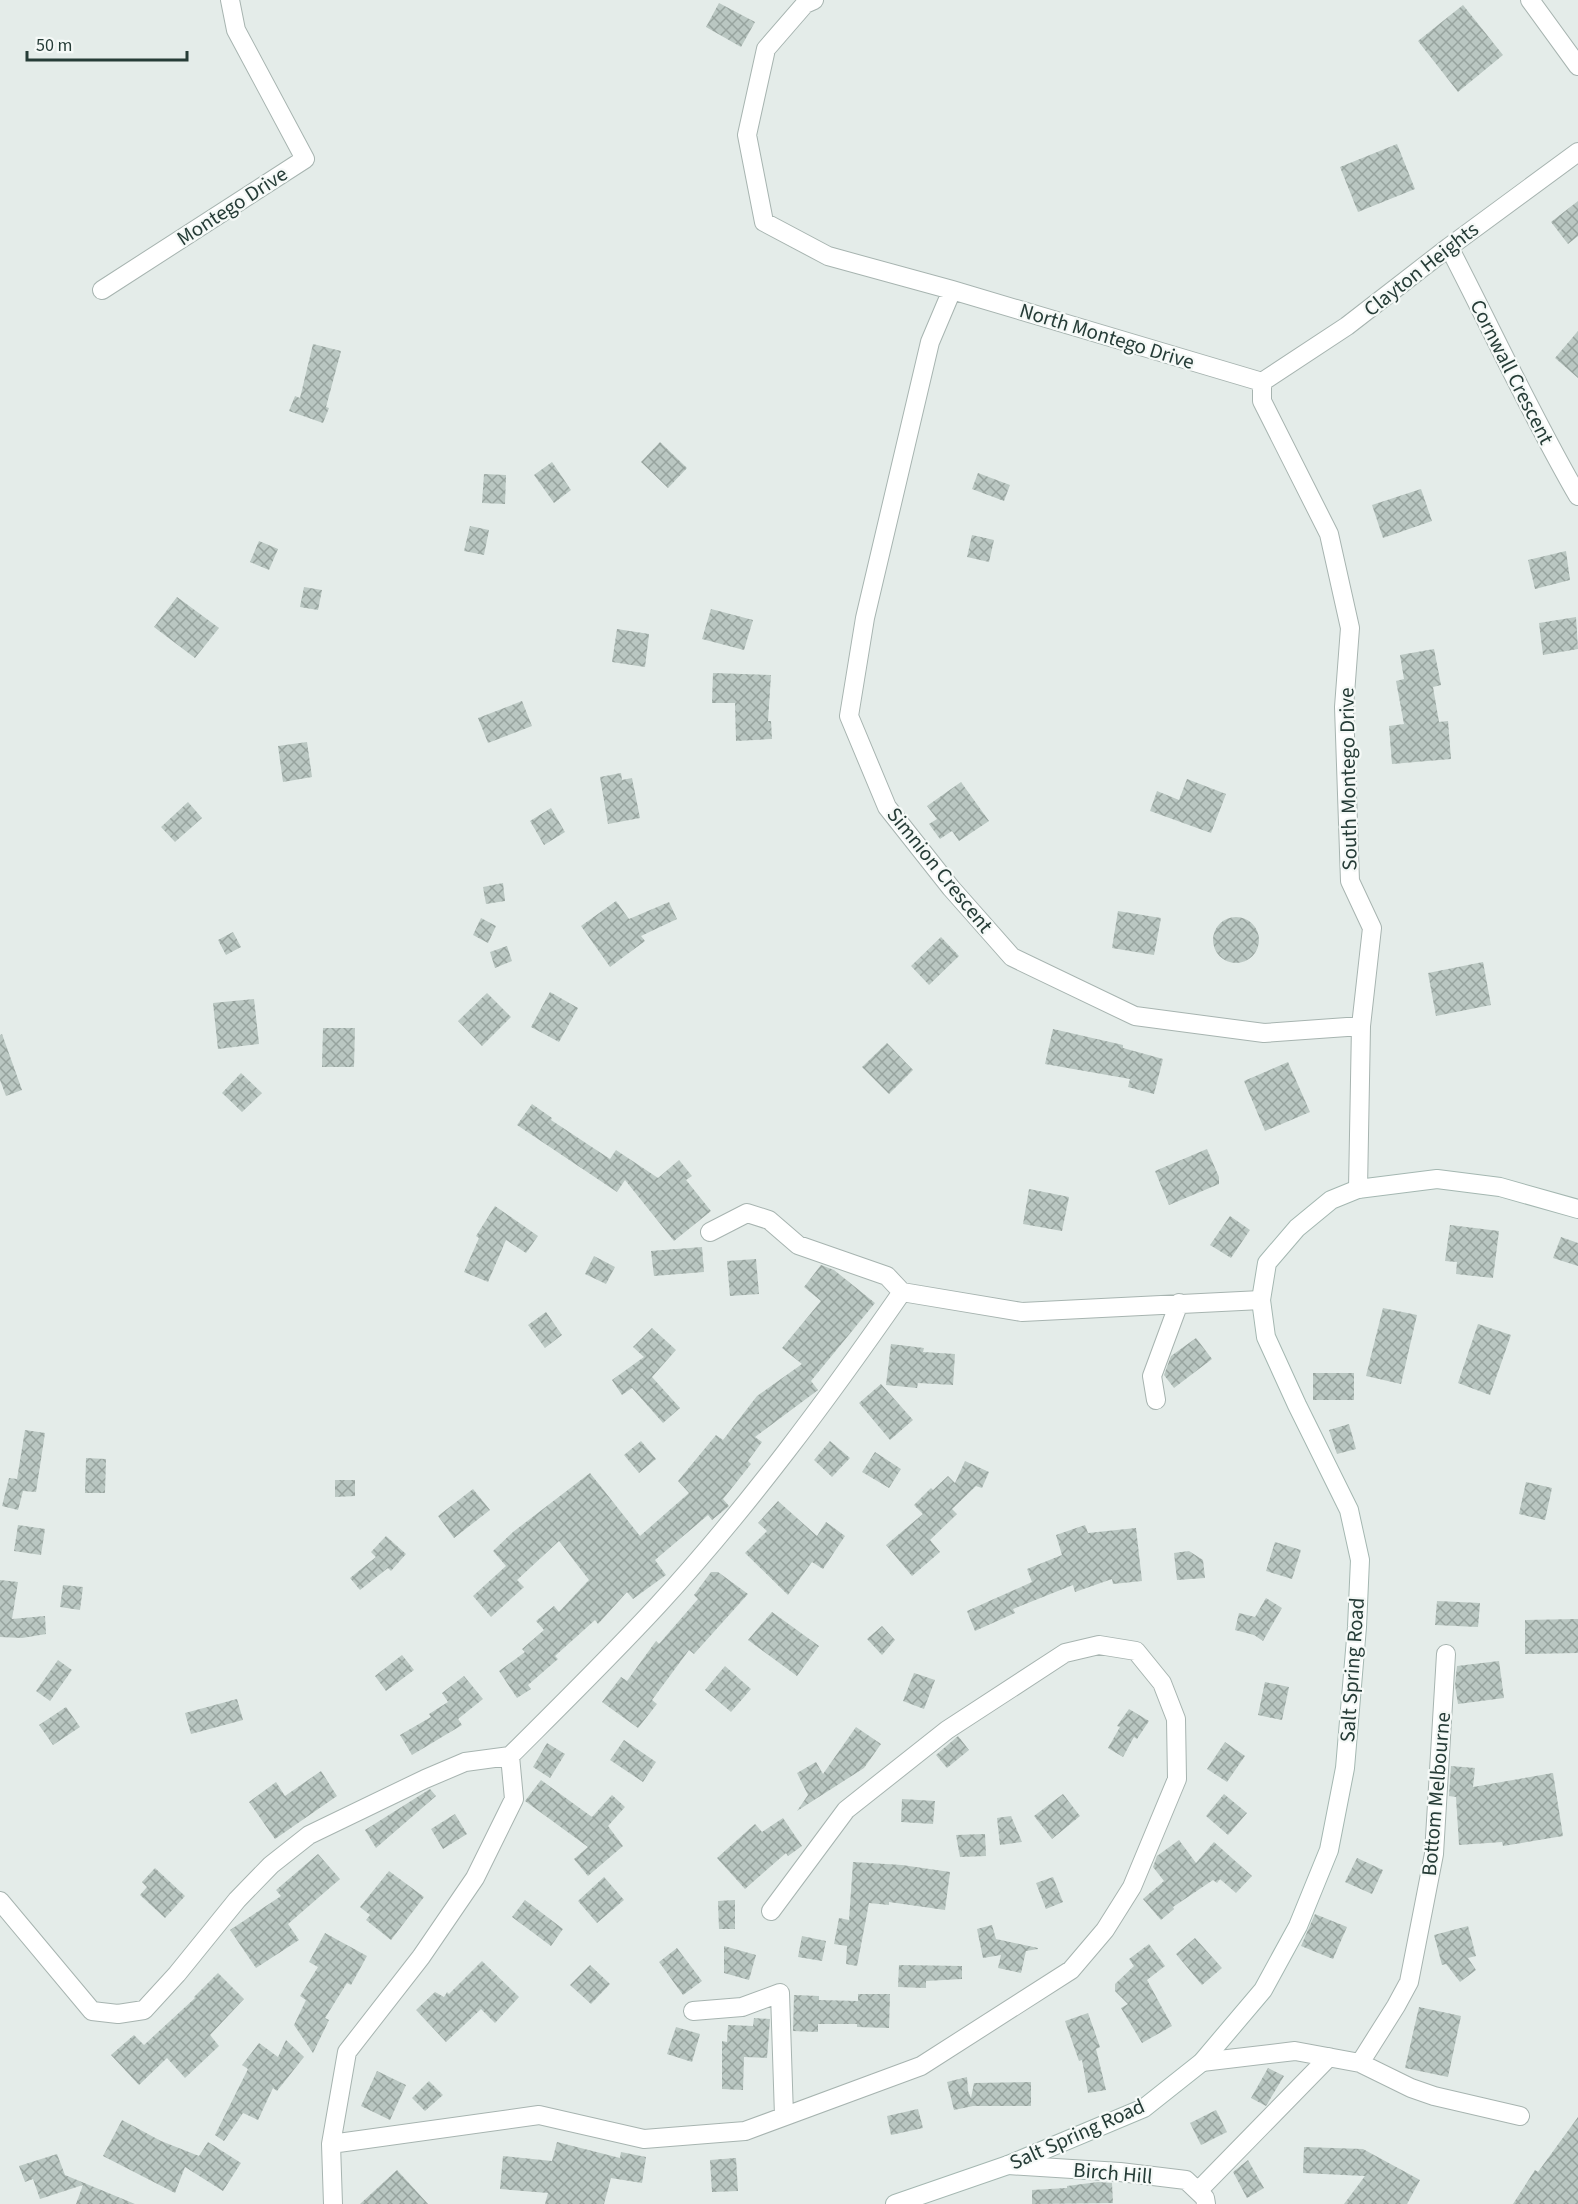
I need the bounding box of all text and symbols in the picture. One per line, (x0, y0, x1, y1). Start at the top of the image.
scale bar (27, 24, 188, 62)
text: 50 m (36, 33, 72, 58)
street label: Montego Drive (171, 159, 293, 253)
street label: Clayton Heights (1357, 214, 1485, 323)
street label: Cornwall Crescent (1463, 294, 1561, 450)
street label: North Montego Drive (1016, 295, 1198, 377)
street label: South Montego Drive (1331, 687, 1365, 871)
street label: Simnion Crescent (880, 801, 1000, 939)
street label: Salt Spring Road (1332, 1597, 1372, 1743)
street label: Bottom Melbourne (1414, 1711, 1458, 1877)
street label: Salt Spring Road (1005, 2091, 1149, 2177)
street label: Birch Hill (1072, 2155, 1154, 2191)

